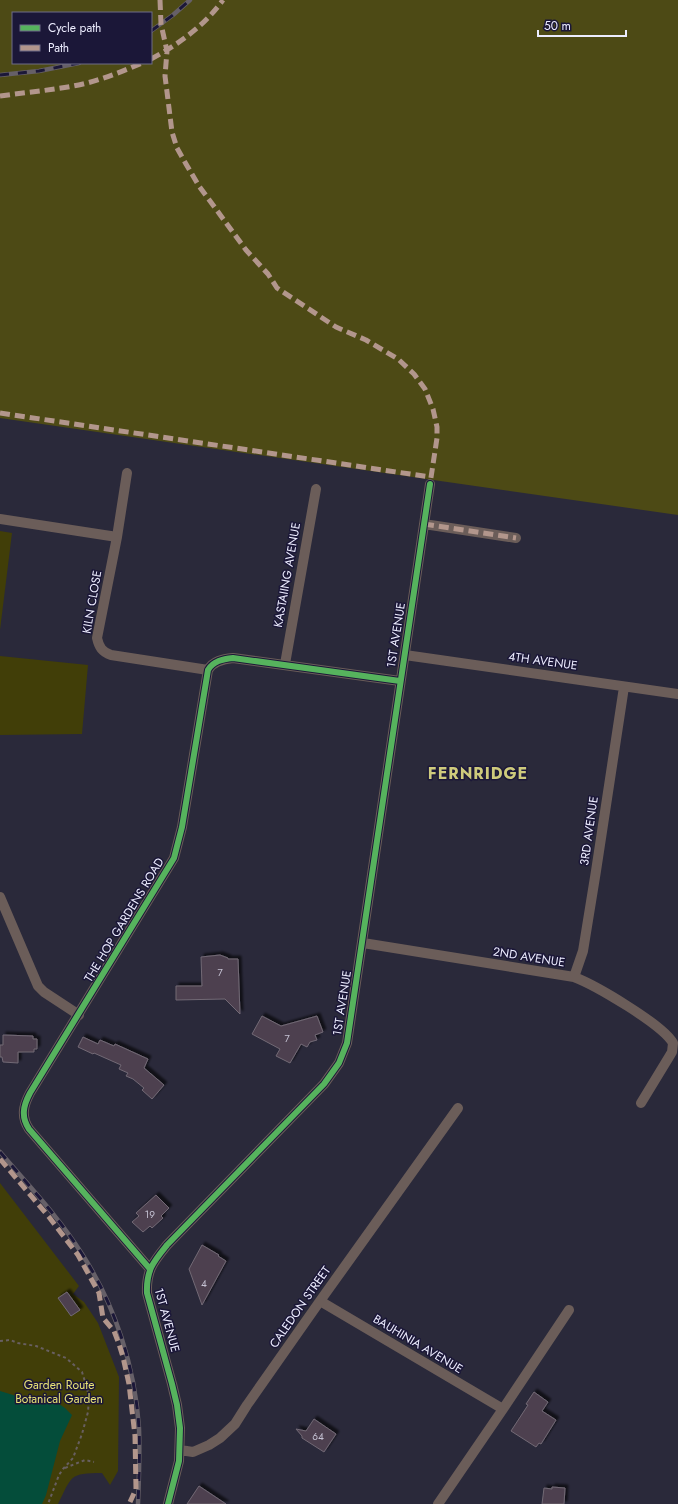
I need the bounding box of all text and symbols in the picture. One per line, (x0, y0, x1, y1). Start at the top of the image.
legend (12, 12, 152, 64)
scale bar (538, 12, 626, 38)
text: 50 m (544, 17, 571, 35)
text: Cycle path (48, 19, 101, 37)
text: Path (48, 39, 69, 57)
street label: KASTAIING AVENUE (269, 521, 305, 629)
street label: KILN CLOSE (78, 569, 106, 635)
street label: 1ST AVENUE (382, 601, 410, 669)
street label: 4TH AVENUE (507, 647, 579, 675)
district label: FERNRIDGE (428, 762, 528, 785)
street label: 3RD AVENUE (575, 795, 603, 867)
street label: THE HOP GARDENS ROAD (80, 854, 168, 986)
street label: 2ND AVENUE (492, 942, 566, 972)
house number: 7 (217, 965, 223, 980)
street label: 1ST AVENUE (328, 969, 356, 1037)
house number: 7 (284, 1031, 290, 1046)
house number: 19 (145, 1207, 155, 1222)
street label: CALEDON STREET (265, 1262, 335, 1352)
house number: 4 (201, 1276, 207, 1291)
street label: 1ST AVENUE (150, 1286, 184, 1354)
street label: BAUHINIA AVENUE (370, 1310, 466, 1378)
park label: Garden Route Botanical Garden (15, 1376, 103, 1408)
house number: 64 (312, 1429, 324, 1444)

